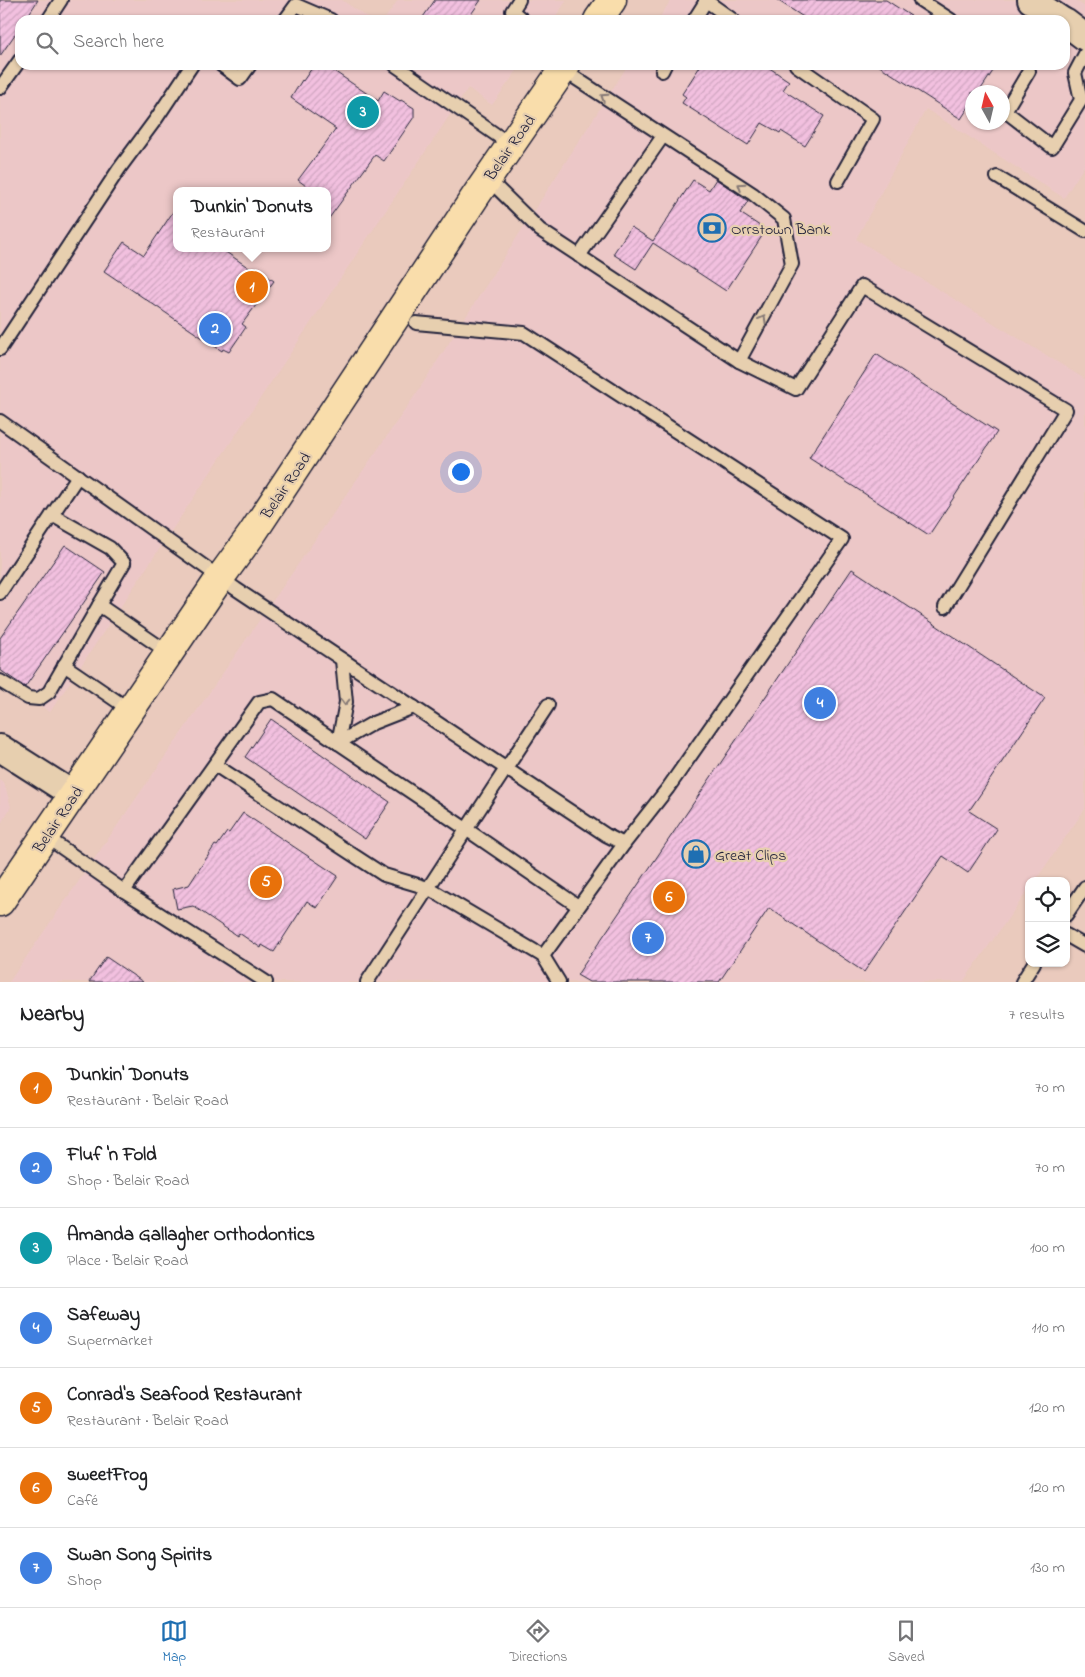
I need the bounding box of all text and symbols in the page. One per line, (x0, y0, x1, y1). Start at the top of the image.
search box (15, 15, 1070, 70)
icon: search (33, 29, 61, 57)
text: Search here (73, 29, 164, 56)
north arrow (965, 85, 1010, 130)
pin: 3 (347, 93, 379, 131)
one-way arrow (601, 94, 610, 104)
street label: Belair Road (478, 110, 542, 187)
one-way arrow (737, 183, 746, 192)
popup (173, 187, 331, 252)
text: Dunkin' Donuts (191, 194, 313, 221)
bank icon: Orrstown Bank (697, 213, 727, 243)
place label: Orrstown Bank (731, 218, 831, 242)
text: Restaurant (191, 221, 265, 245)
pin: 1 (236, 268, 268, 306)
pin: 2 (199, 310, 231, 348)
one-way arrow (756, 315, 766, 324)
street label: Belair Road (255, 448, 318, 525)
your location (448, 459, 474, 485)
pin: 4 (804, 684, 836, 722)
one-way arrow (340, 698, 351, 706)
street label: Belair Road (27, 782, 90, 859)
shop icon: Great Clips (681, 839, 711, 869)
place label: Great Clips (715, 844, 786, 868)
pin: 5 (250, 863, 282, 901)
map controls (1025, 877, 1070, 967)
button: locate (1025, 877, 1070, 922)
pin: 6 (653, 878, 685, 916)
pin: 7 (632, 919, 664, 957)
button: layers (1025, 922, 1070, 967)
text: Nearby (20, 1000, 84, 1030)
text: 7 results (1009, 1003, 1065, 1027)
text: Dunkin' Donuts (67, 1062, 189, 1089)
text: 1 (33, 1076, 39, 1100)
text: 70 m (1035, 1076, 1065, 1100)
text: Restaurant · Belair Road (67, 1089, 228, 1113)
text: Fluf 'n Fold (67, 1142, 157, 1169)
text: 2 (32, 1156, 40, 1180)
text: 70 m (1035, 1156, 1065, 1180)
text: Shop · Belair Road (67, 1169, 189, 1193)
text: Amanda Gallagher Orthodontics (67, 1222, 315, 1249)
text: 3 (33, 1236, 39, 1260)
text: 100 m (1030, 1236, 1065, 1260)
text: Place · Belair Road (67, 1249, 188, 1273)
text: Safeway (67, 1302, 140, 1329)
text: 4 (33, 1316, 39, 1340)
text: 110 m (1031, 1316, 1065, 1340)
text: Supermarket (67, 1329, 153, 1353)
text: Conrad's Seafood Restaurant (67, 1382, 302, 1409)
text: 5 (31, 1396, 41, 1420)
text: 120 m (1029, 1396, 1065, 1420)
text: Restaurant · Belair Road (67, 1409, 228, 1433)
text: sweetFrog (67, 1462, 148, 1489)
text: 6 (32, 1476, 40, 1500)
text: 120 m (1029, 1476, 1065, 1500)
text: Café (67, 1489, 98, 1513)
text: Swan Song Spirits (67, 1542, 212, 1569)
text: 7 (33, 1556, 39, 1580)
text: 130 m (1030, 1556, 1065, 1580)
text: Shop (67, 1569, 102, 1593)
tab: Map (160, 1617, 188, 1668)
tab: Directions (509, 1617, 567, 1668)
tab: Saved (888, 1617, 925, 1668)

